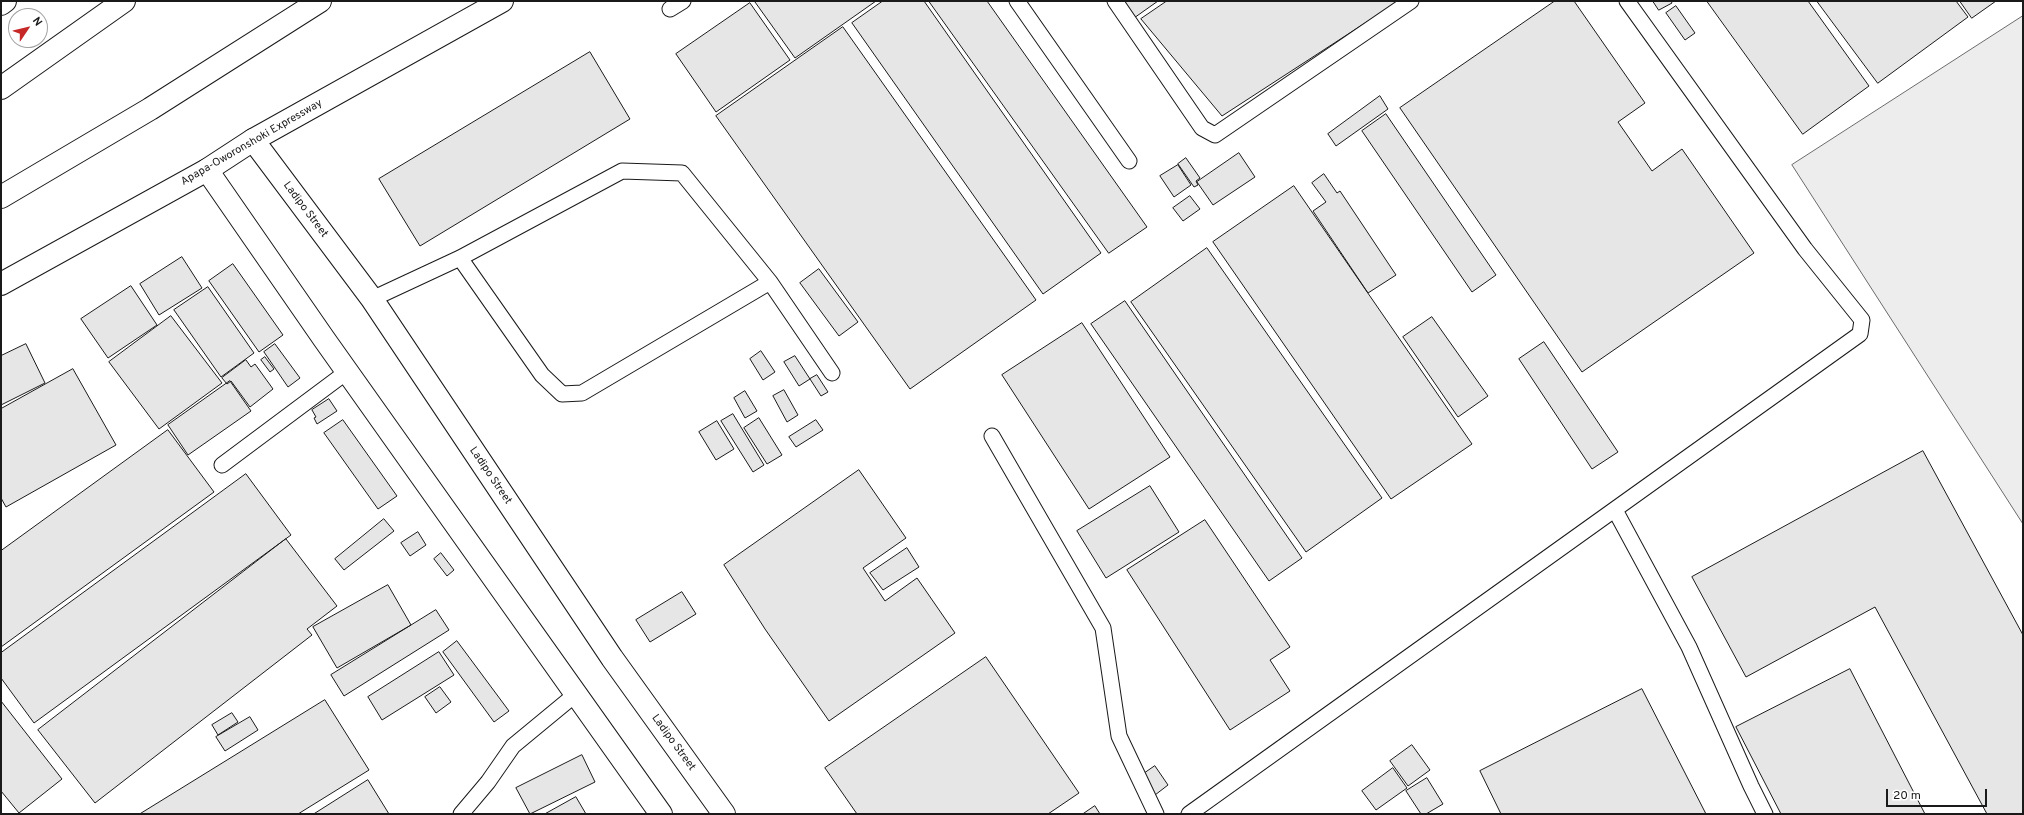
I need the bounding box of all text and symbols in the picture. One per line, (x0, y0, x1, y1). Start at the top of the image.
north arrow (8, 8, 48, 48)
text: N (29, 14, 45, 29)
street label: Apapa-Oworonshoki Expressway (179, 97, 325, 189)
street label: Ladipo Street (280, 179, 330, 241)
street label: Ladipo Street (466, 445, 514, 507)
street label: Ladipo Street (648, 712, 698, 774)
scale bar (1888, 781, 1989, 807)
text: 20 m (1893, 788, 1921, 804)

